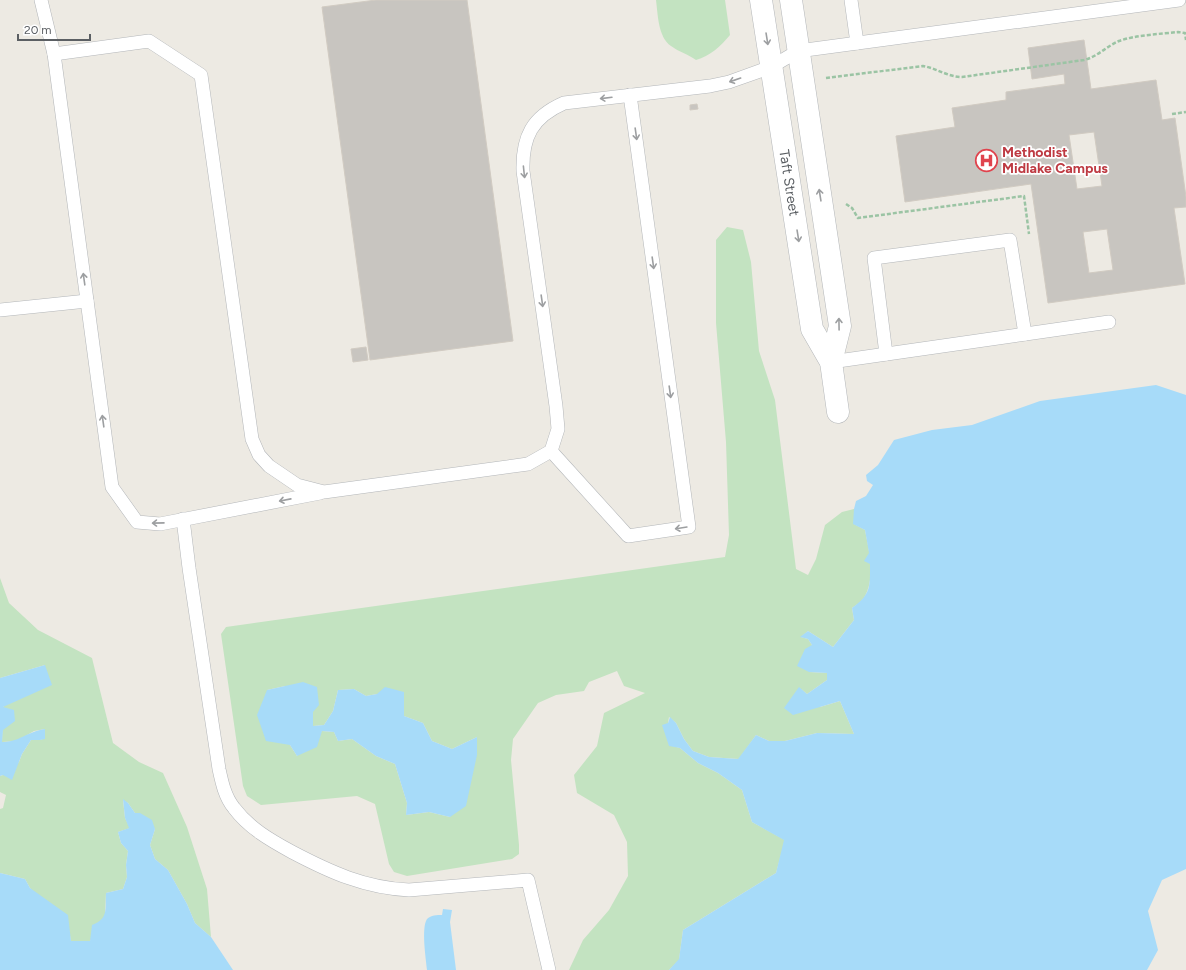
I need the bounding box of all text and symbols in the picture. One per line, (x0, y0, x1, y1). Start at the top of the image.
scale bar (18, 16, 90, 42)
text: 20 m (24, 23, 52, 37)
one-way arrow (763, 32, 771, 45)
one-way arrow (728, 77, 741, 84)
one-way arrow (600, 94, 613, 102)
one-way arrow (632, 127, 639, 140)
place label: Methodist Midlake Campus (1002, 144, 1108, 177)
hospital icon: Methodist Midlake Campus (973, 147, 999, 173)
street label: Taft Street (775, 149, 803, 217)
one-way arrow (520, 165, 527, 178)
one-way arrow (816, 189, 824, 202)
one-way arrow (794, 229, 802, 242)
one-way arrow (649, 256, 657, 269)
one-way arrow (80, 273, 88, 286)
one-way arrow (538, 294, 546, 307)
one-way arrow (835, 318, 842, 331)
one-way arrow (667, 385, 674, 398)
one-way arrow (99, 415, 107, 428)
one-way arrow (279, 496, 292, 504)
one-way arrow (152, 519, 165, 527)
one-way arrow (675, 524, 688, 532)

